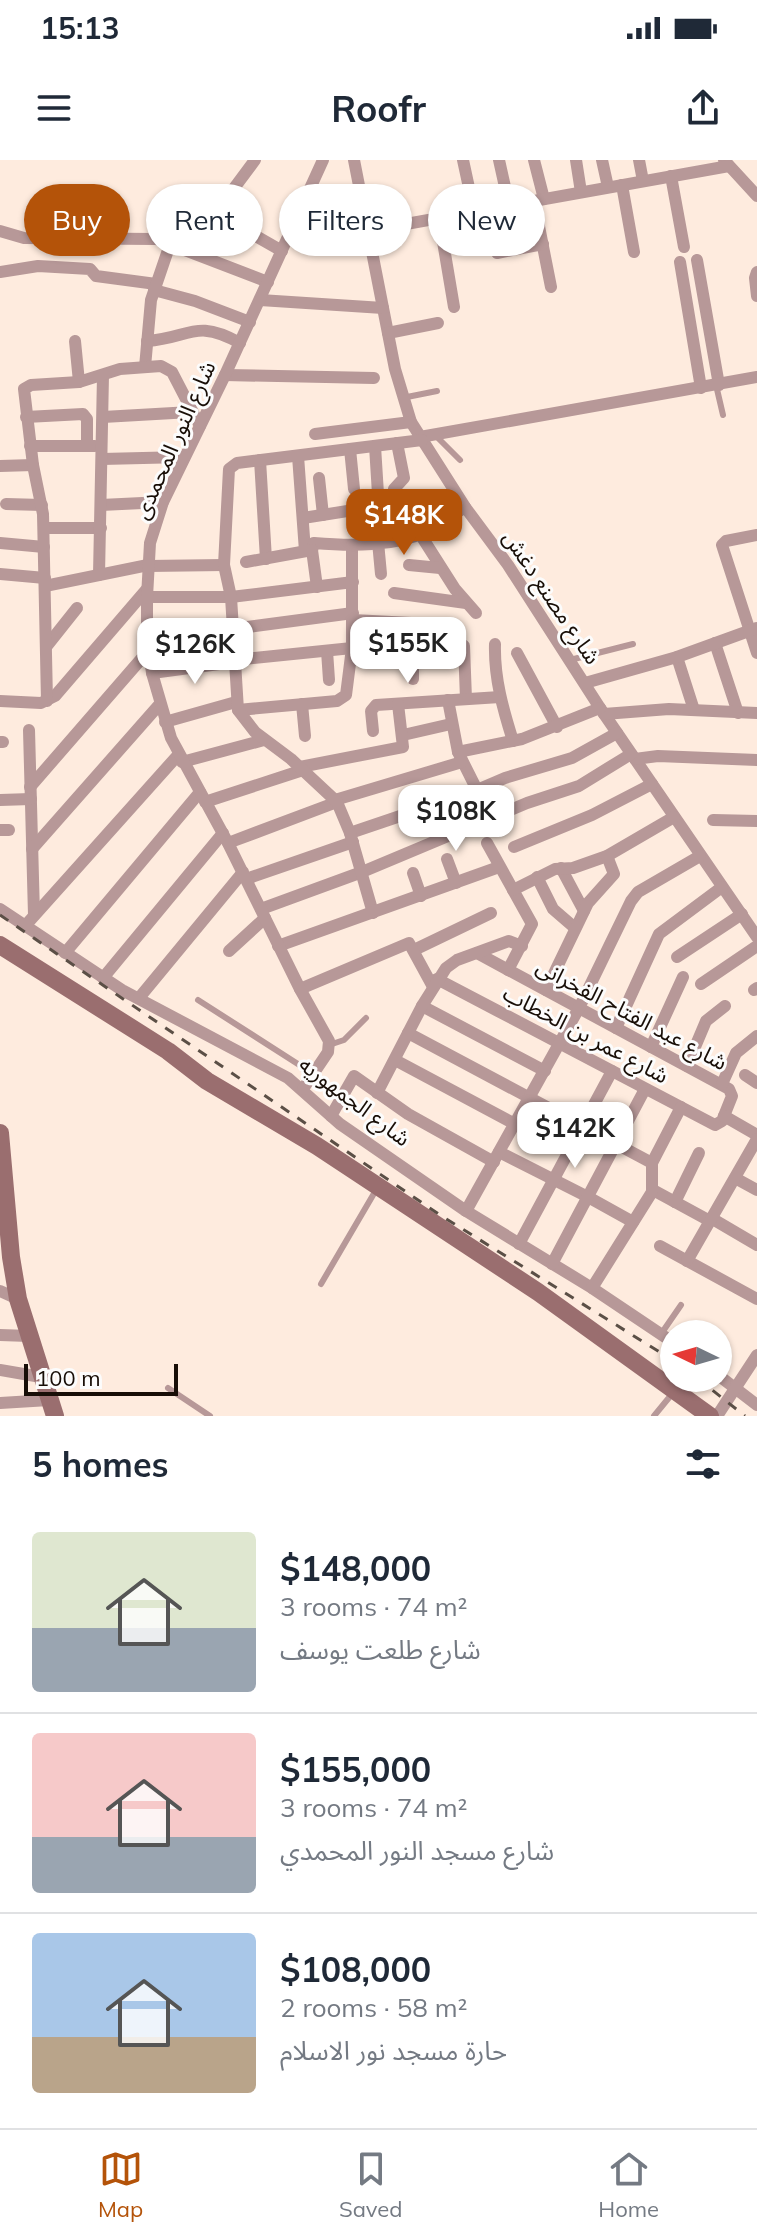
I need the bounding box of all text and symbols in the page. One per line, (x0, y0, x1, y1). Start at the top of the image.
text: 15:13 (40, 9, 119, 47)
icon: menu (32, 86, 76, 130)
text: Roofr (331, 86, 426, 131)
icon: share (681, 86, 725, 130)
chip: Buy (24, 184, 130, 256)
chip: Rent (146, 184, 263, 256)
chip: Filters (279, 184, 412, 256)
chip: New (428, 184, 545, 256)
street label: شارع النور المحمدى (127, 357, 224, 525)
pin: $148K (348, 489, 460, 557)
text: $148K (364, 498, 444, 531)
street label: شارع مصنع دغش (494, 525, 607, 671)
pin: $155K (352, 617, 464, 685)
pin: $126K (139, 618, 251, 686)
text: $155K (368, 626, 448, 659)
text: $126K (155, 627, 235, 660)
pin: $108K (400, 785, 512, 853)
text: $108K (416, 794, 496, 827)
street label: شارع عبد الفتاح الفخرانى (530, 952, 732, 1079)
street label: شارع عمر بن الخطاب (497, 979, 674, 1092)
street label: شارع الجمهوريه (292, 1050, 416, 1154)
pin: $142K (519, 1102, 631, 1170)
text: $142K (535, 1111, 615, 1144)
north arrow (660, 1320, 732, 1392)
map controls (660, 1320, 732, 1392)
scale bar (24, 1360, 178, 1396)
text: 100 m (36, 1364, 101, 1392)
icon: filters (681, 1442, 725, 1486)
text: 5 homes (32, 1443, 169, 1486)
text: $148,000 (280, 1547, 431, 1590)
icon: home (96, 1564, 192, 1660)
text: 3 rooms · 74 m² (280, 1590, 467, 1623)
text: شارع طلعت يوسف (280, 1633, 481, 1666)
text: $155,000 (280, 1748, 431, 1791)
icon: home (96, 1765, 192, 1861)
text: 3 rooms · 74 m² (280, 1791, 467, 1824)
text: شارع مسجد النور المحمدي (280, 1834, 554, 1867)
text: $108,000 (280, 1948, 431, 1991)
icon: home (96, 1965, 192, 2061)
text: 2 rooms · 58 m² (280, 1991, 467, 2024)
text: حارة مسجد نور الاسلام (280, 2034, 507, 2067)
tab: Map (98, 2147, 143, 2223)
tab: Saved (339, 2147, 403, 2223)
tab: Home (598, 2147, 659, 2223)

